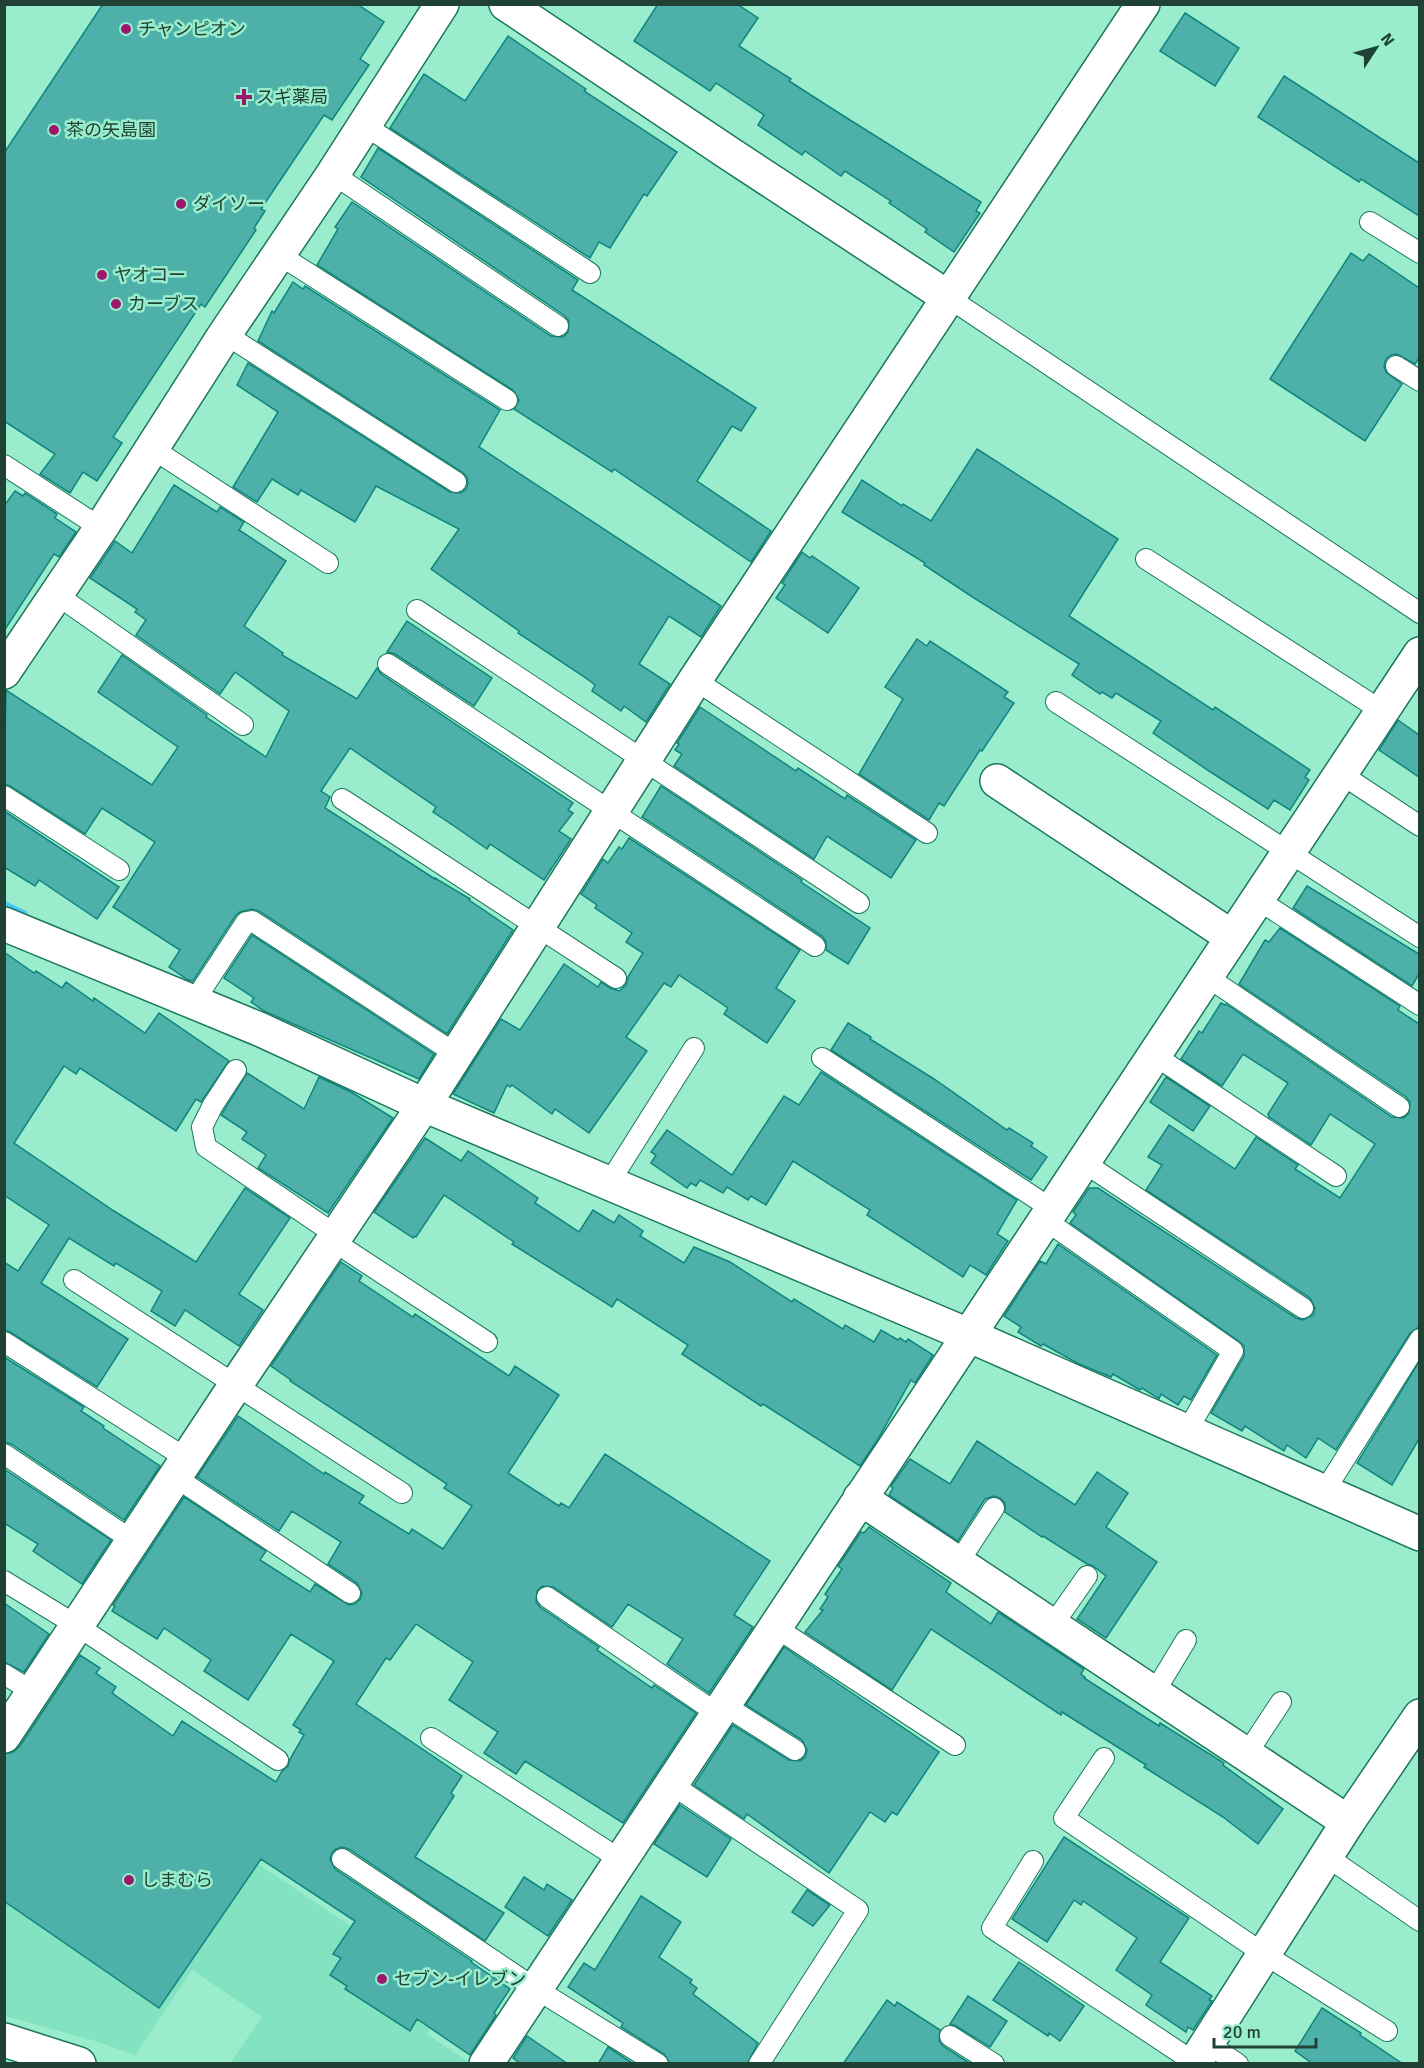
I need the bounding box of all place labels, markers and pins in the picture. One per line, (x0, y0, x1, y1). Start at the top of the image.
place label: チャンピオン (138, 18, 246, 40)
marker: チャンピオン (119, 22, 133, 36)
place label: スギ薬局 (256, 86, 328, 108)
marker: スギ薬局 (237, 90, 251, 104)
place label: 茶の矢島園 (66, 119, 156, 141)
marker: 茶の矢島園 (47, 123, 61, 137)
place label: ダイソー (193, 193, 265, 215)
marker: ダイソー (174, 197, 188, 211)
place label: ヤオコー (114, 264, 186, 286)
marker: ヤオコー (95, 268, 109, 282)
place label: カーブス (128, 293, 199, 315)
marker: カーブス (109, 297, 123, 311)
place label: しまむら (141, 1869, 213, 1891)
marker: しまむら (122, 1873, 136, 1887)
place label: セブン-イレブン (394, 1968, 526, 1990)
marker: セブン-イレブン (375, 1972, 389, 1986)

